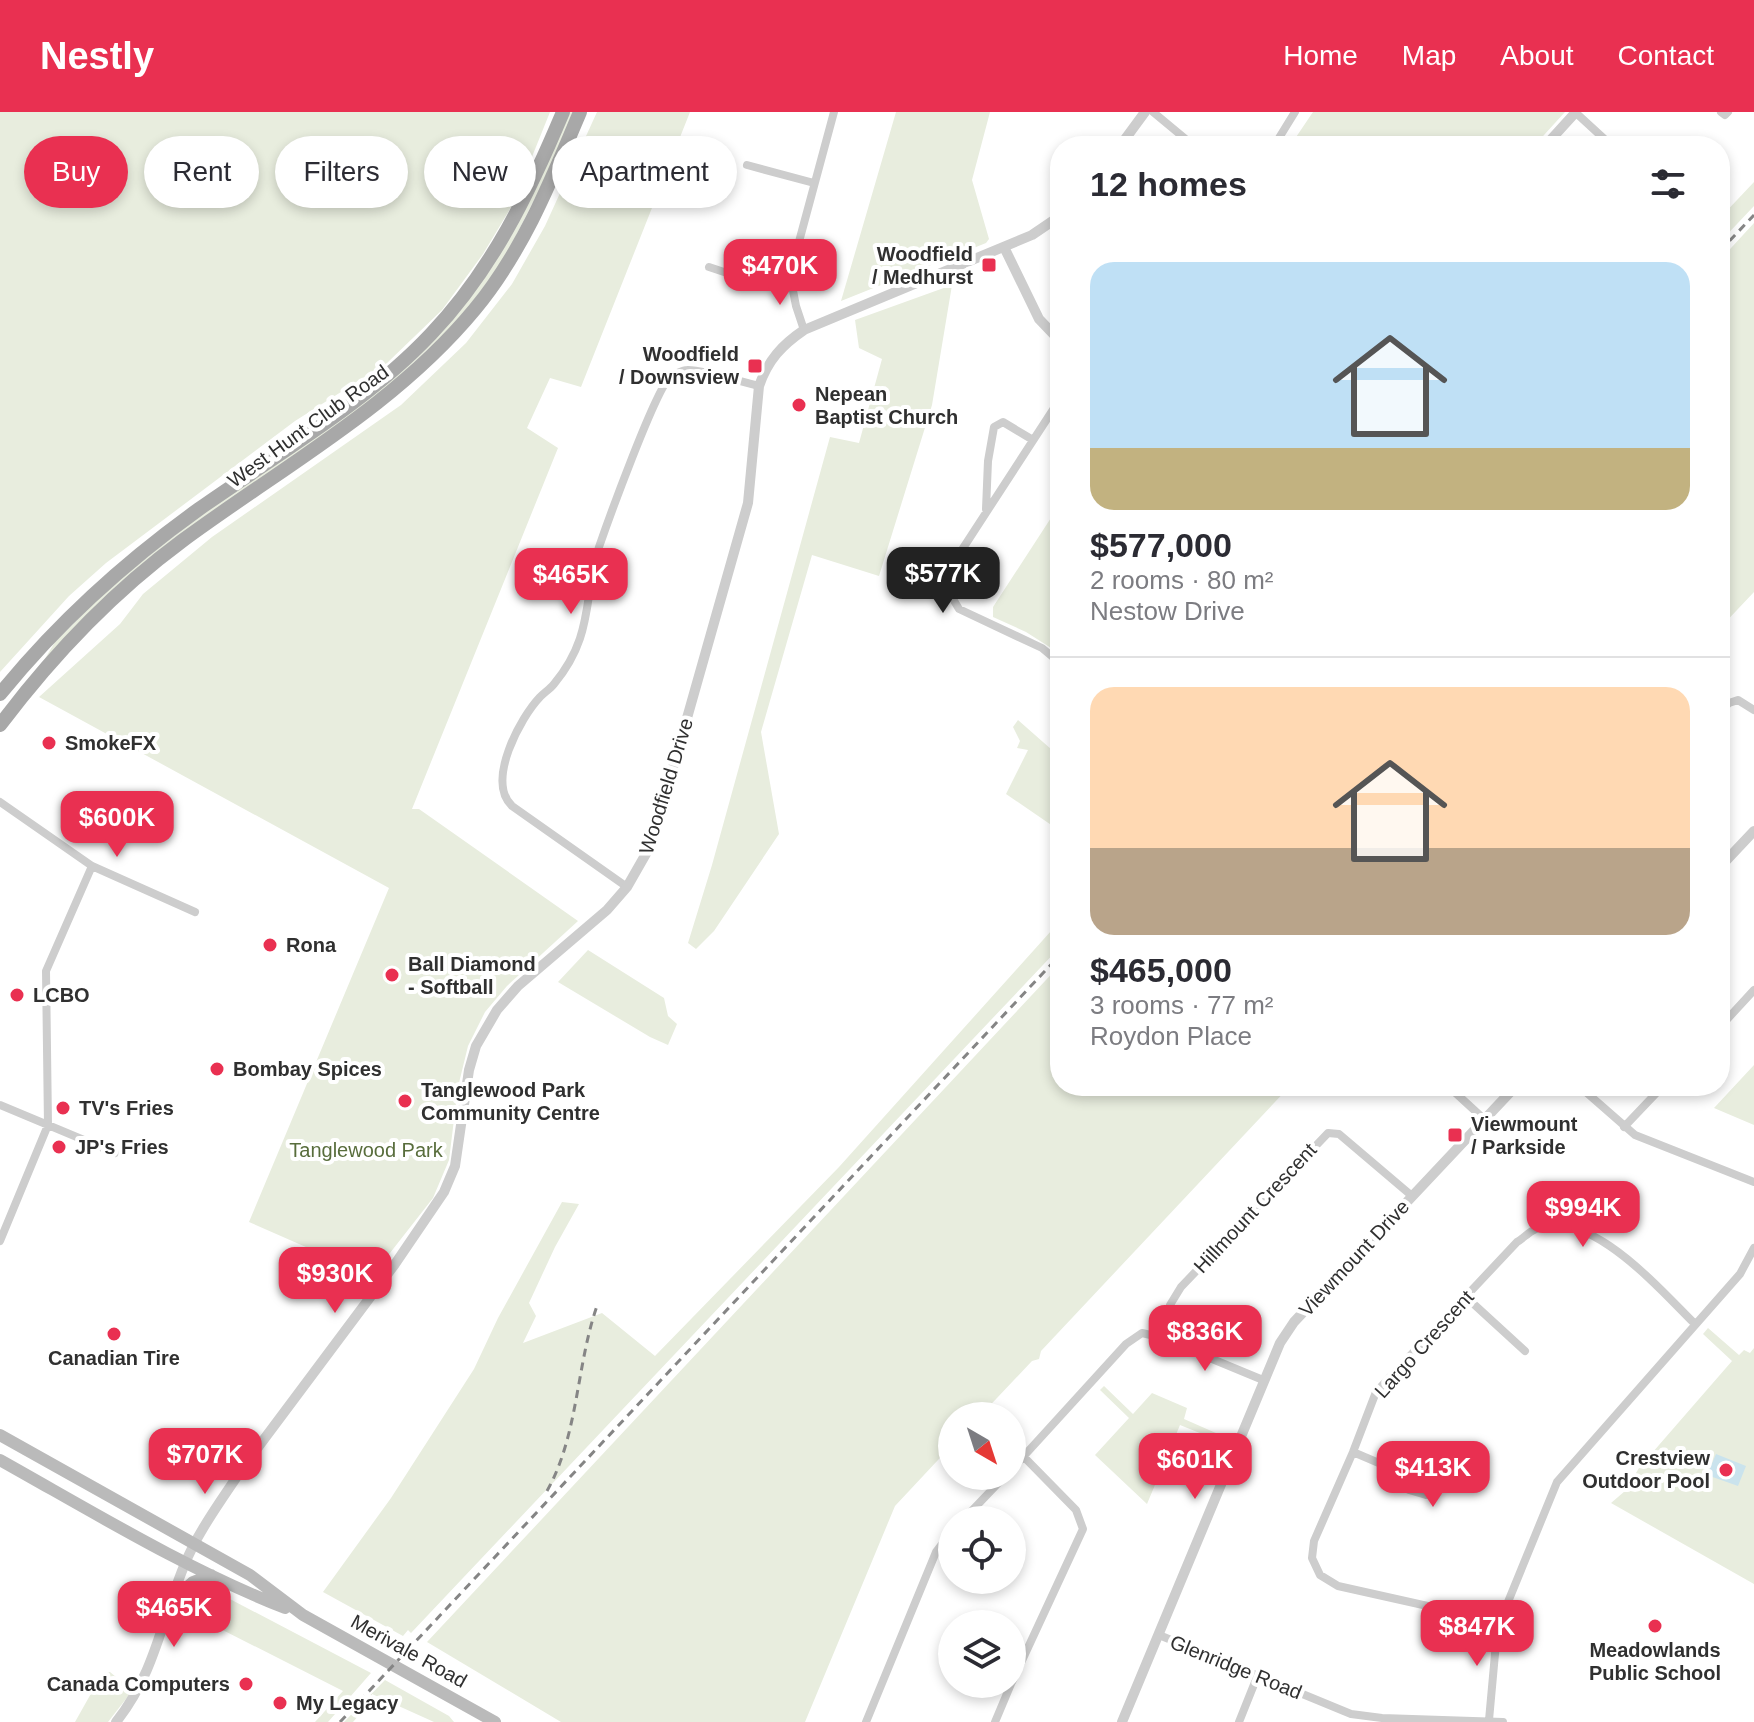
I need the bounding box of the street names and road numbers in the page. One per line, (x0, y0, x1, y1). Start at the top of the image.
street label: West Hunt Club Road (223, 360, 393, 492)
street label: Woodfield Drive (635, 715, 697, 857)
street label: Hillmount Crescent (1189, 1138, 1321, 1277)
street label: Viewmount Drive (1295, 1195, 1413, 1321)
street label: Largo Crescent (1370, 1286, 1478, 1402)
street label: Merivale Road (347, 1610, 471, 1692)
street label: Glenridge Road (1167, 1631, 1305, 1703)

